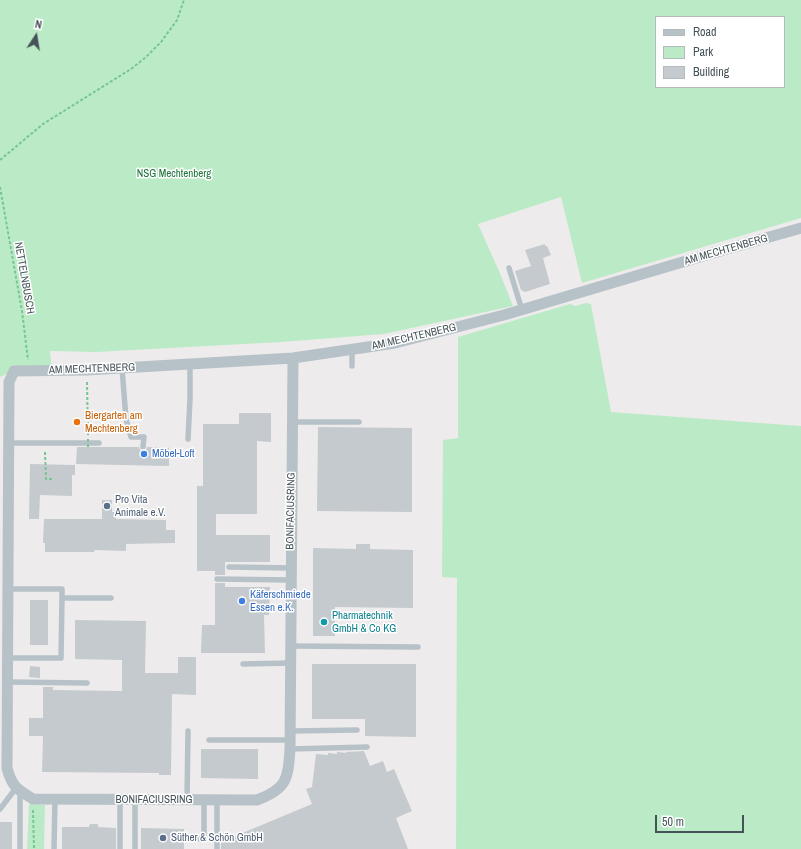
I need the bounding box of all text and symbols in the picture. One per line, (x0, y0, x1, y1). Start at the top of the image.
north arrow (16, 16, 56, 56)
legend (655, 16, 785, 88)
text: N (34, 17, 43, 32)
text: Road (693, 24, 717, 40)
text: Park (693, 44, 713, 60)
text: Building (693, 64, 729, 80)
park label: NSG Mechtenberg (137, 167, 211, 181)
street label: AM MECHTENBERG (683, 232, 769, 268)
street label: NETTELNBUSCH (11, 241, 37, 315)
street label: AM MECHTENBERG (371, 321, 457, 353)
street label: AM MECHTENBERG (49, 361, 135, 377)
place label: Biergarten am Mechtenberg (85, 409, 142, 435)
marker: Biergarten am Mechtenberg (72, 417, 82, 427)
place label: Möbel-Loft (152, 447, 195, 461)
marker: Möbel-Loft (139, 449, 149, 459)
street label: BONIFACIUSRING (284, 472, 298, 550)
place label: Pro Vita Animale e.V. (115, 493, 166, 519)
marker: Pro Vita Animale e.V. (102, 501, 112, 511)
place label: Käferschmiede Essen e.K. (250, 588, 311, 614)
marker: Käferschmiede Essen e.K. (237, 596, 247, 606)
place label: Pharmatechnik GmbH & Co KG (332, 609, 396, 635)
marker: Pharmatechnik GmbH & Co KG (319, 617, 329, 627)
street label: BONIFACIUSRING (115, 793, 193, 807)
scale bar (657, 807, 746, 833)
text: 50 m (662, 814, 684, 830)
place label: Süther & Schön GmbH (171, 831, 263, 845)
marker: Süther & Schön GmbH (158, 833, 168, 843)

